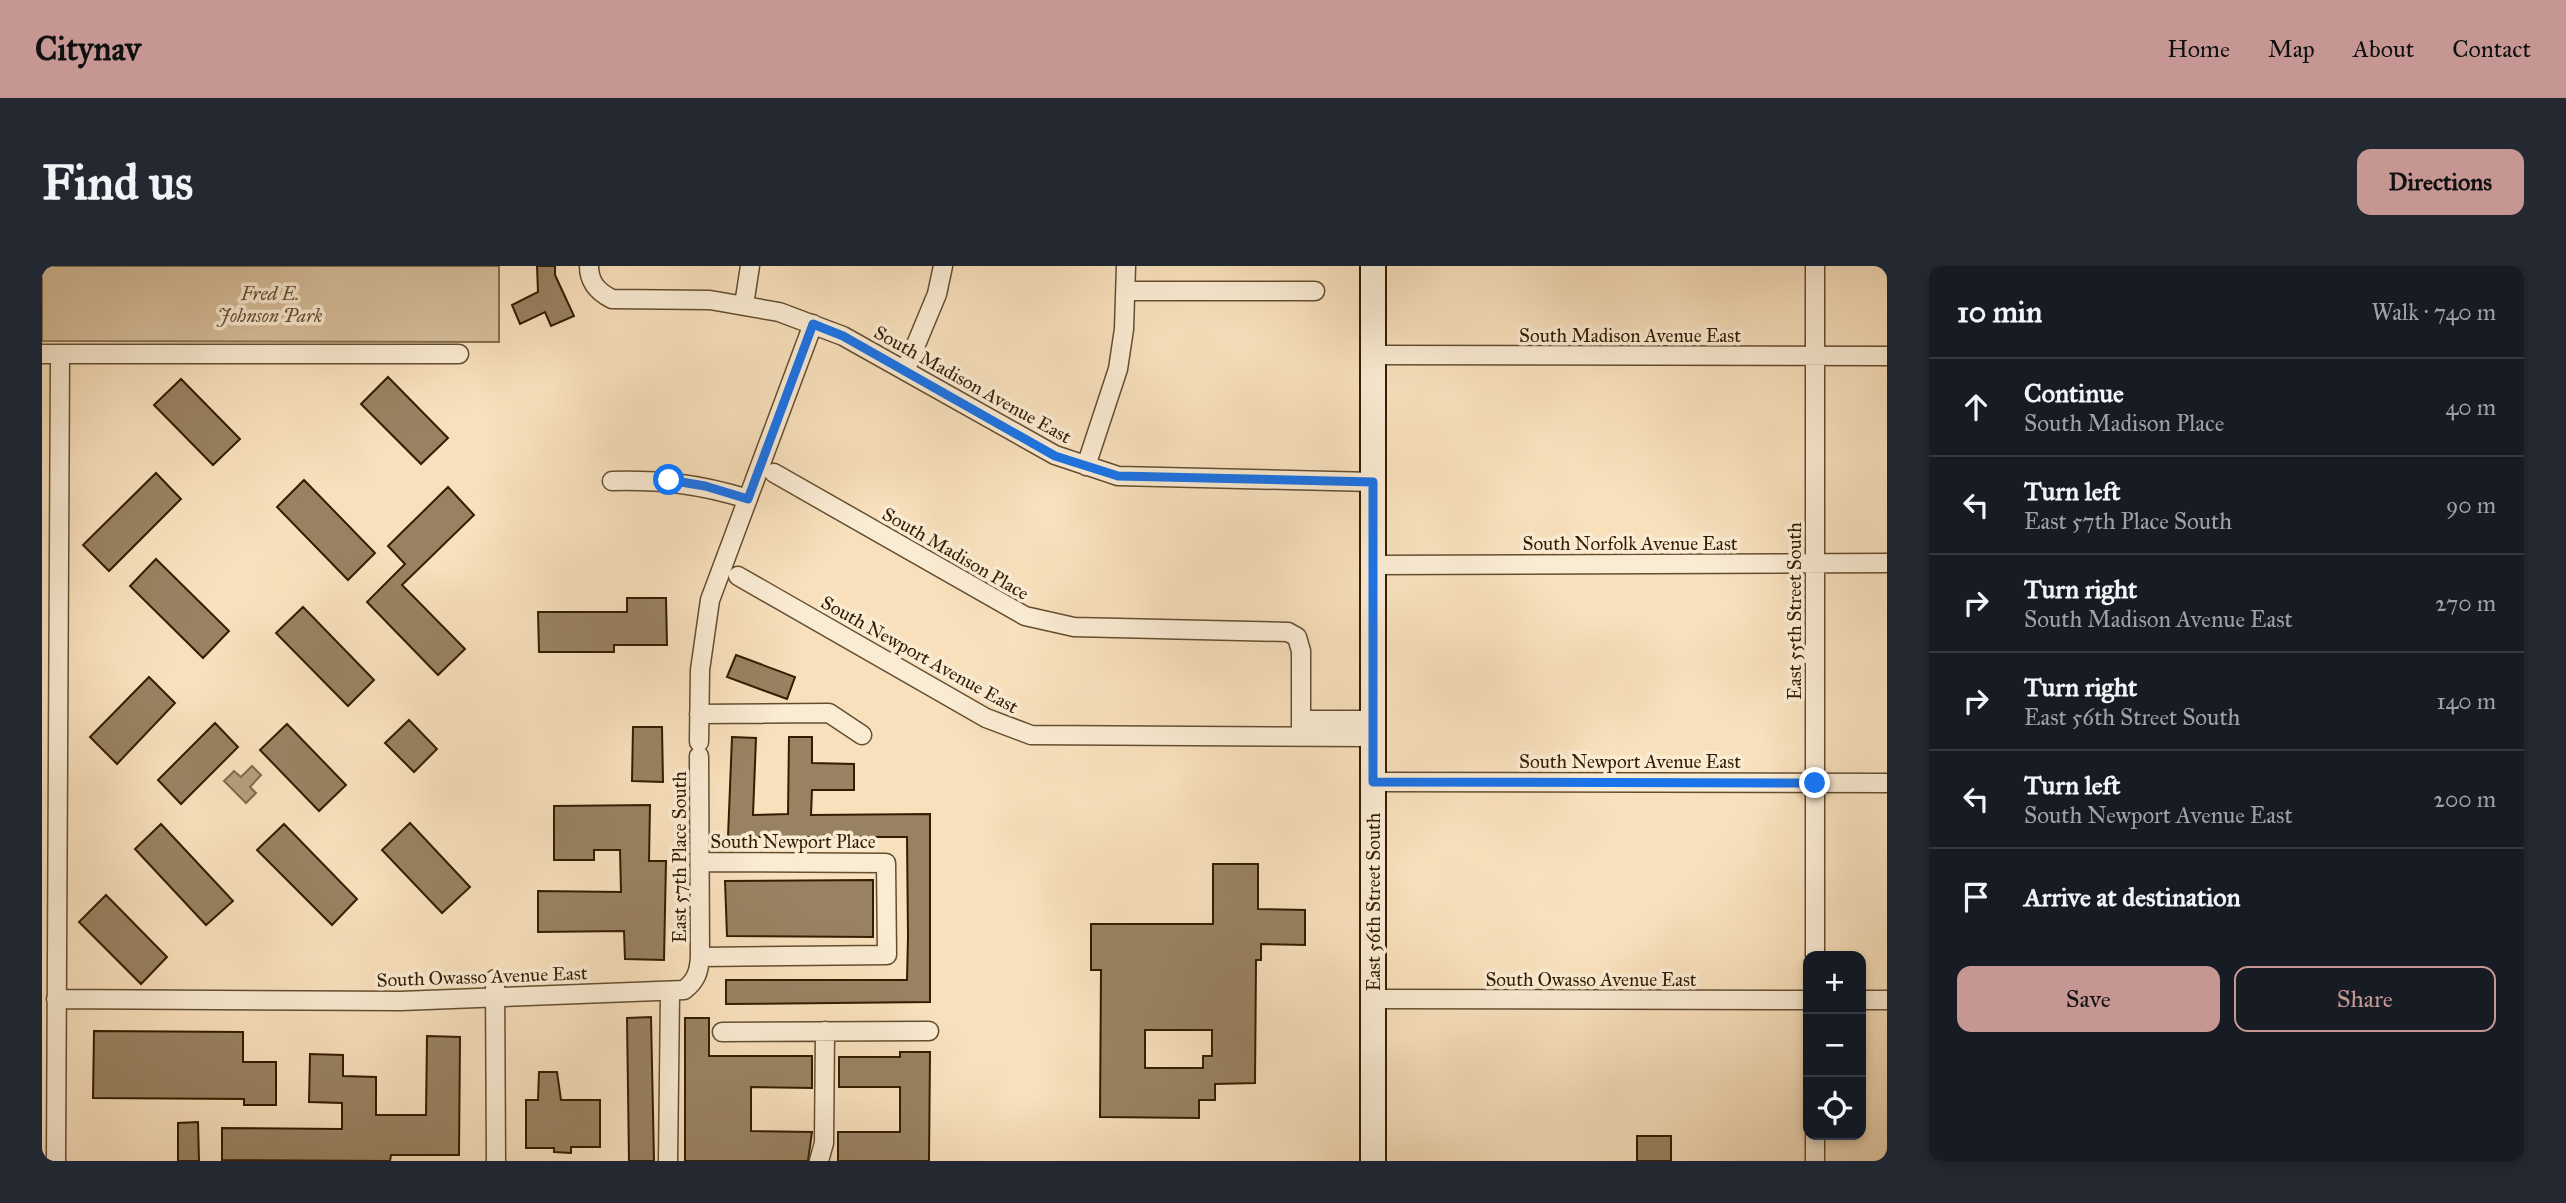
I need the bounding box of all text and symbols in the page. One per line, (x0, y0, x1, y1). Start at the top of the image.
text: Citynav (35, 29, 141, 69)
text: Home (2167, 34, 2230, 64)
text: Map (2268, 34, 2315, 64)
text: About (2353, 34, 2414, 64)
text: Contact (2452, 34, 2531, 64)
button: Directions (2357, 149, 2524, 215)
text: Find us (42, 153, 193, 212)
park label: Fred E. Johnson Park (216, 282, 323, 327)
text: 10 min (1957, 294, 2042, 330)
text: Walk · 740 m (2372, 298, 2496, 326)
street label: South Madison Avenue East (870, 321, 1076, 448)
street label: South Madison Avenue East (1519, 324, 1741, 347)
text: Continue (2024, 377, 2124, 409)
icon: ahead (1957, 388, 1995, 426)
text: 40 m (2446, 393, 2496, 421)
text: South Madison Place (2024, 409, 2224, 437)
route start (653, 464, 684, 495)
text: Turn left (2024, 475, 2120, 507)
icon: left (1957, 486, 1995, 524)
text: 90 m (2446, 491, 2496, 519)
street label: South Madison Place (878, 502, 1033, 605)
text: East 57th Place South (2024, 507, 2232, 535)
street label: East 55th Street South (1783, 522, 1806, 700)
street label: South Norfolk Avenue East (1522, 532, 1738, 555)
text: Turn right (2024, 573, 2137, 605)
icon: right (1957, 584, 1995, 622)
text: 270 m (2435, 589, 2496, 617)
street label: South Newport Avenue East (817, 591, 1023, 718)
text: South Madison Avenue East (2024, 605, 2293, 633)
text: Turn right (2024, 671, 2137, 703)
icon: right (1957, 682, 1995, 720)
text: 140 m (2436, 687, 2496, 715)
text: East 56th Street South (2024, 703, 2240, 731)
street label: South Newport Avenue East (1519, 750, 1741, 773)
route end (1799, 767, 1830, 798)
text: Turn left (2024, 769, 2120, 801)
street label: East 57th Place South (668, 771, 691, 943)
icon: left (1957, 780, 1995, 818)
text: 200 m (2434, 785, 2496, 813)
text: South Newport Avenue East (2024, 801, 2293, 829)
street label: East 56th Street South (1362, 812, 1385, 991)
street label: South Newport Place (710, 830, 876, 853)
icon: arrive (1957, 878, 1995, 916)
text: Arrive at destination (2024, 881, 2241, 913)
map controls (1803, 951, 1866, 1140)
button: + (1803, 951, 1866, 1014)
street label: South Owasso Avenue East (376, 961, 588, 992)
button: Save (1957, 966, 2220, 1032)
button: Share (2234, 966, 2496, 1032)
street label: South Owasso Avenue East (1485, 968, 1697, 991)
button: − (1803, 1014, 1866, 1077)
button: locate (1803, 1077, 1866, 1140)

